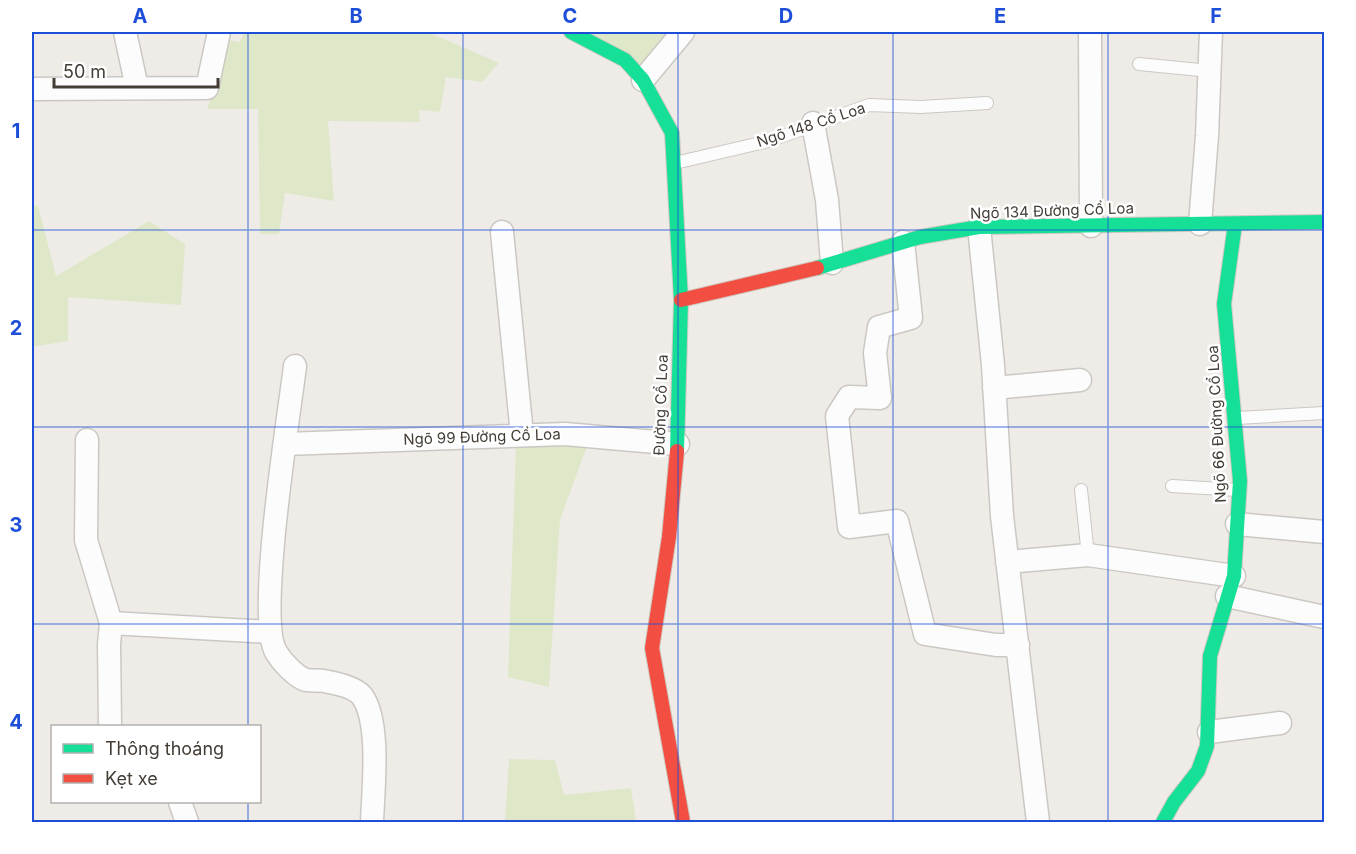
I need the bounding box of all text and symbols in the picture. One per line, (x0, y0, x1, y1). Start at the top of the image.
text: A (133, 4, 148, 28)
text: B (349, 4, 363, 28)
text: C (563, 4, 577, 28)
text: D (779, 4, 793, 28)
text: E (994, 4, 1006, 28)
text: F (1210, 4, 1222, 28)
scale bar (54, 51, 218, 89)
text: 50 m (63, 61, 106, 82)
street label: Ngõ 148 Cổ Loa (754, 98, 868, 151)
text: 1 (12, 119, 20, 143)
street label: Ngõ 134 Đường Cổ Loa (970, 198, 1134, 223)
text: 2 (10, 316, 22, 340)
street label: Ngõ 66 Đường Cổ Loa (1203, 345, 1230, 503)
street label: Đường Cổ Loa (649, 354, 672, 456)
street label: Ngõ 99 Đường Cổ Loa (403, 424, 561, 449)
text: 3 (10, 513, 22, 537)
text: 4 (9, 710, 23, 734)
legend (51, 725, 261, 803)
text: Thông thoáng (105, 738, 224, 759)
text: Kẹt xe (105, 768, 158, 789)

